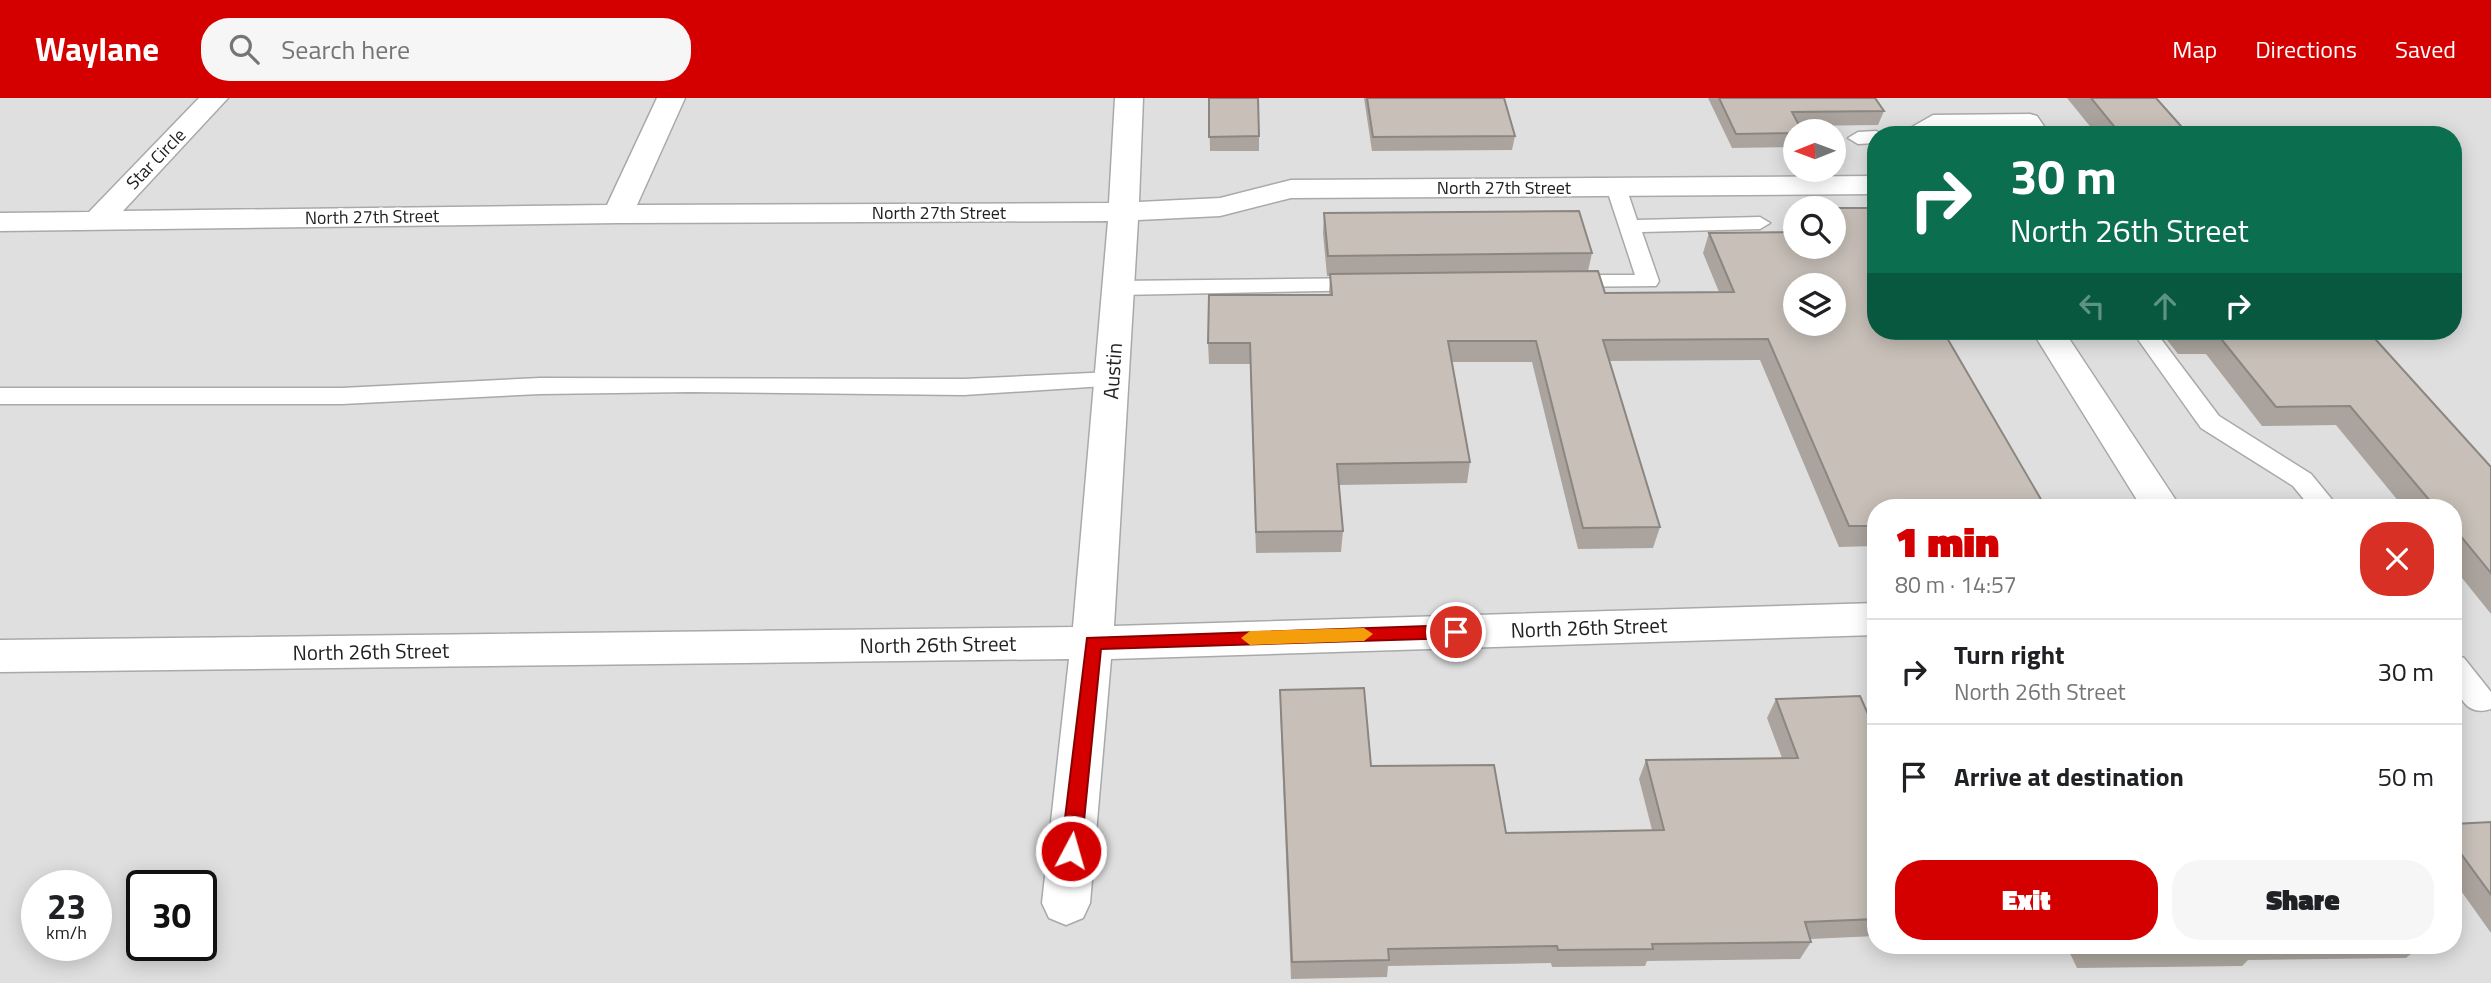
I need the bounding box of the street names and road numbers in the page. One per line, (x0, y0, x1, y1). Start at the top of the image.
street label: Star Circle (120, 122, 192, 195)
street label: North 27th Street (1437, 174, 1572, 201)
street label: North 27th Street (872, 199, 1007, 226)
street label: North 27th Street (305, 202, 440, 231)
street label: Austin (1094, 342, 1130, 400)
street label: North 26th Street (1510, 608, 1668, 646)
street label: North 26th Street (859, 627, 1017, 661)
street label: North 26th Street (292, 634, 450, 668)

